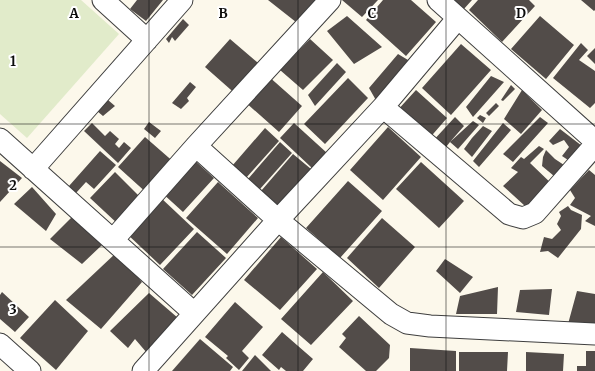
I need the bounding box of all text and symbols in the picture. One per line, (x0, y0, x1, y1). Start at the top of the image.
text: A (68, 5, 79, 22)
text: B (218, 5, 228, 22)
text: C (368, 5, 377, 22)
text: D (516, 5, 526, 22)
text: 1 (10, 53, 16, 70)
text: 2 (9, 177, 17, 194)
text: 3 (9, 301, 17, 318)

